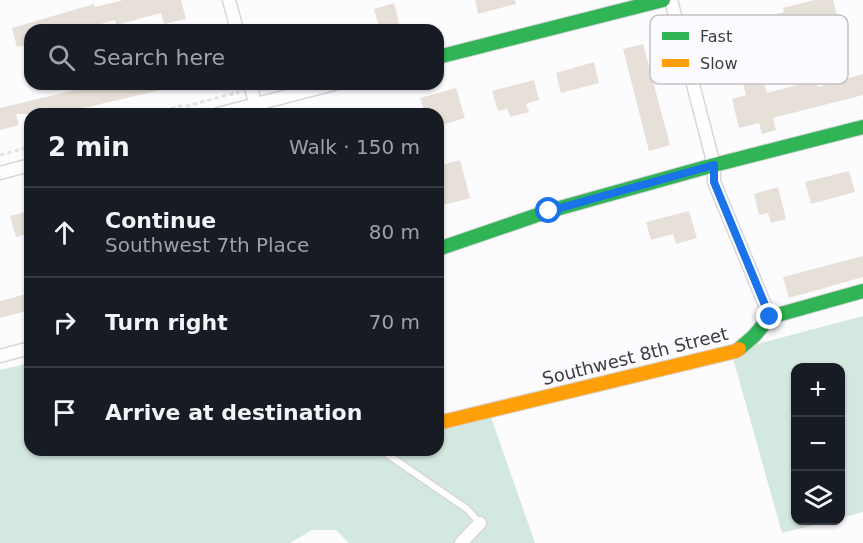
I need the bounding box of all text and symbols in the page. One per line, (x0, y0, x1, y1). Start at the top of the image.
legend (650, 15, 848, 84)
search box (24, 24, 444, 90)
text: Fast (700, 27, 732, 46)
icon: search (45, 41, 78, 74)
text: Search here (93, 45, 225, 70)
text: Slow (700, 54, 737, 73)
text: 2 min (48, 132, 130, 162)
text: Walk · 150 m (289, 135, 420, 159)
route start (535, 197, 561, 223)
text: Continue (105, 208, 216, 233)
icon: ahead (48, 216, 81, 249)
text: 80 m (369, 220, 420, 244)
text: Southwest 7th Place (105, 233, 309, 257)
route end (756, 303, 782, 329)
icon: right (48, 306, 81, 339)
text: Turn right (105, 310, 228, 335)
text: 70 m (369, 310, 420, 334)
street label: Southwest 8th Street (540, 323, 730, 389)
map controls (791, 363, 845, 525)
button: + (791, 363, 845, 417)
icon: arrive (48, 396, 81, 429)
text: Arrive at destination (105, 400, 362, 425)
button: − (791, 417, 845, 471)
button: layers (791, 471, 845, 525)

